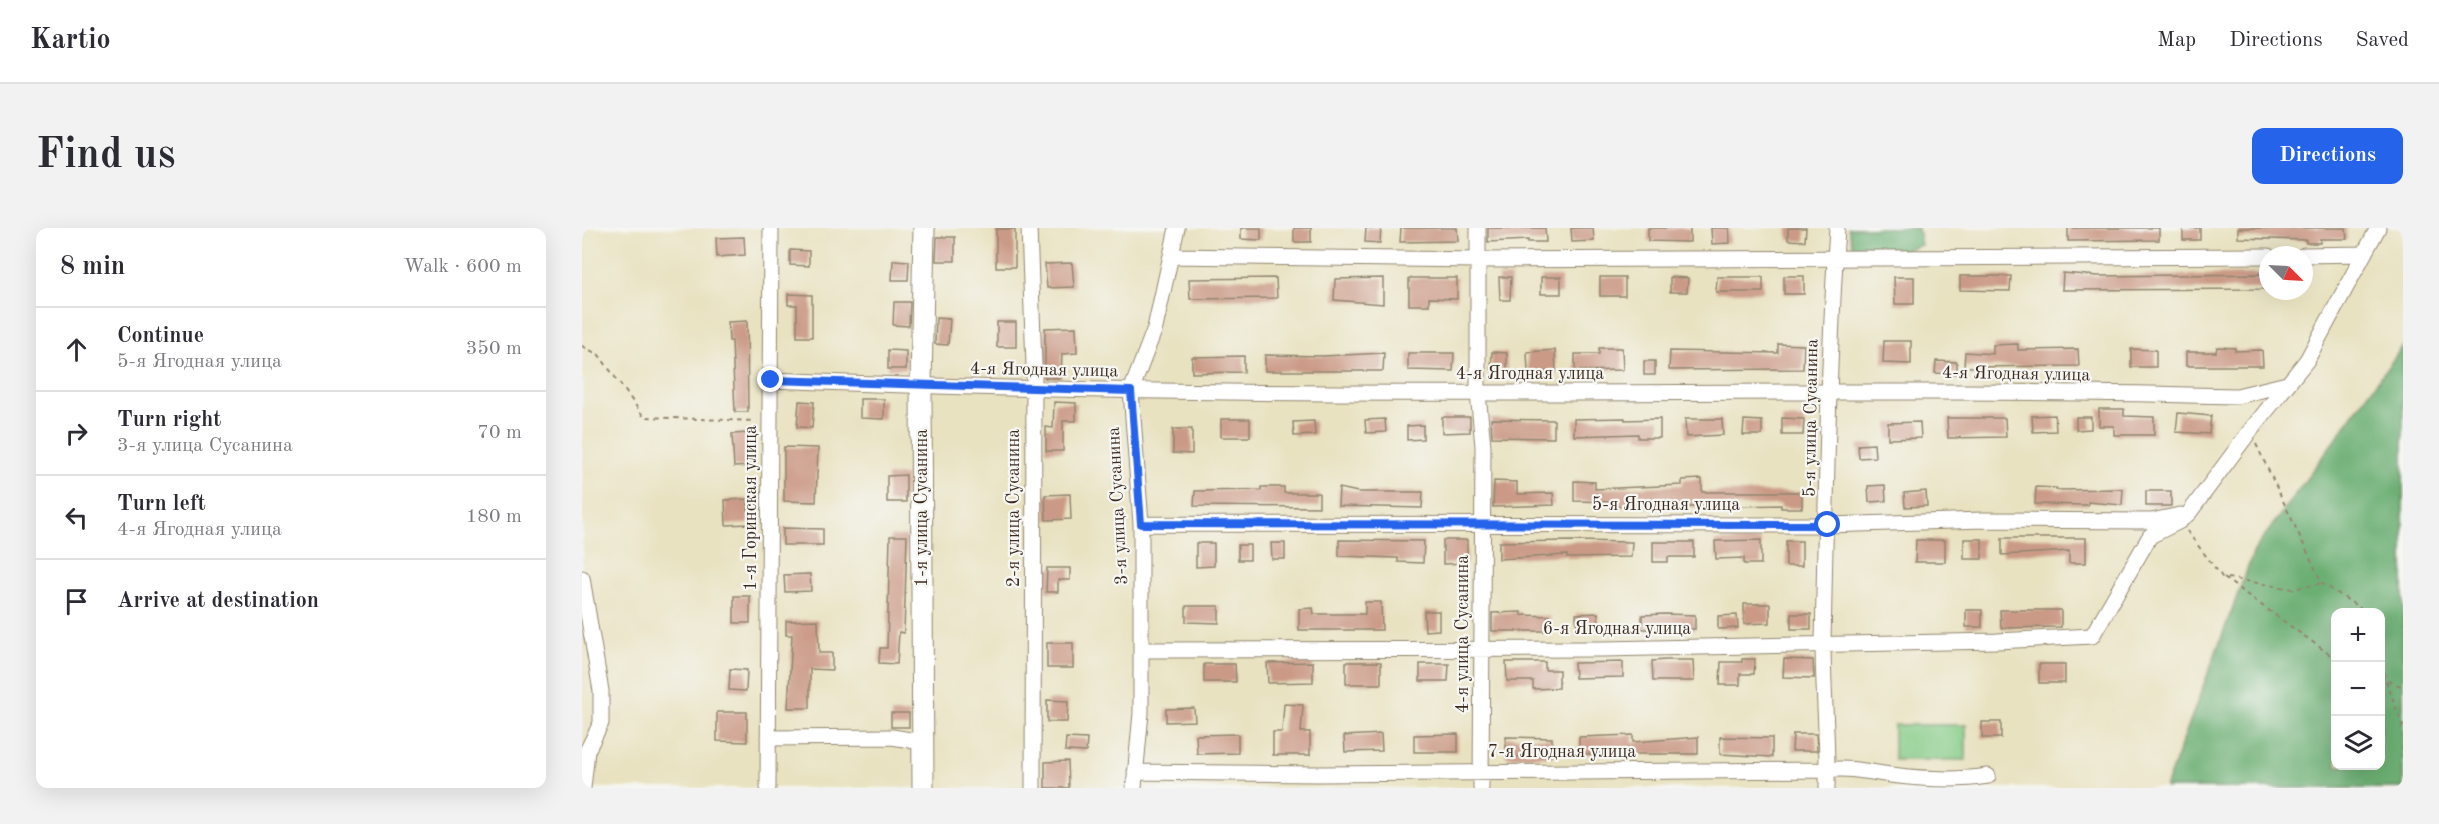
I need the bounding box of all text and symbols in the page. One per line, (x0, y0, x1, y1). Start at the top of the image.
text: Kartio (30, 27, 111, 55)
text: Map (2157, 30, 2196, 51)
text: Directions (2229, 30, 2323, 51)
text: Saved (2356, 30, 2409, 51)
button: Directions (2252, 128, 2403, 184)
text: Find us (36, 135, 175, 177)
north arrow (2259, 246, 2313, 300)
text: 8 min (60, 254, 125, 280)
text: Walk · 600 m (403, 257, 522, 277)
text: Continue (117, 325, 204, 347)
icon: ahead (60, 333, 93, 366)
text: 350 m (466, 339, 522, 359)
street label: 5-я улица Сусанина (1801, 339, 1821, 497)
text: 5-я Ягодная улица (117, 352, 282, 372)
street label: 4-я Ягодная улица (970, 360, 1118, 380)
street label: 4-я Ягодная улица (1942, 364, 2090, 384)
street label: 4-я Ягодная улица (1456, 365, 1604, 383)
route end (757, 366, 783, 392)
text: Turn right (117, 409, 221, 431)
icon: right (60, 417, 93, 450)
text: 70 m (477, 423, 522, 443)
street label: 1-я Горинская улица (742, 425, 760, 591)
street label: 3-я улица Сусанина (1105, 426, 1131, 585)
street label: 1-я улица Сусанина (913, 429, 931, 587)
street label: 2-я улица Сусанина (1005, 429, 1023, 587)
text: 3-я улица Сусанина (117, 436, 293, 456)
text: Turn left (117, 493, 206, 515)
street label: 5-я Ягодная улица (1592, 496, 1740, 514)
icon: left (60, 501, 93, 534)
text: 180 m (466, 507, 522, 527)
route start (1814, 511, 1840, 537)
text: 4-я Ягодная улица (117, 520, 282, 540)
street label: 4-я улица Сусанина (1454, 555, 1472, 713)
icon: arrive (60, 585, 93, 618)
text: Arrive at destination (117, 590, 319, 612)
map controls (2331, 608, 2385, 770)
button: + (2331, 608, 2385, 662)
street label: 6-я Ягодная улица (1543, 620, 1691, 638)
button: − (2331, 662, 2385, 716)
button: layers (2331, 716, 2385, 770)
street label: 7-я Ягодная улица (1488, 743, 1636, 761)

